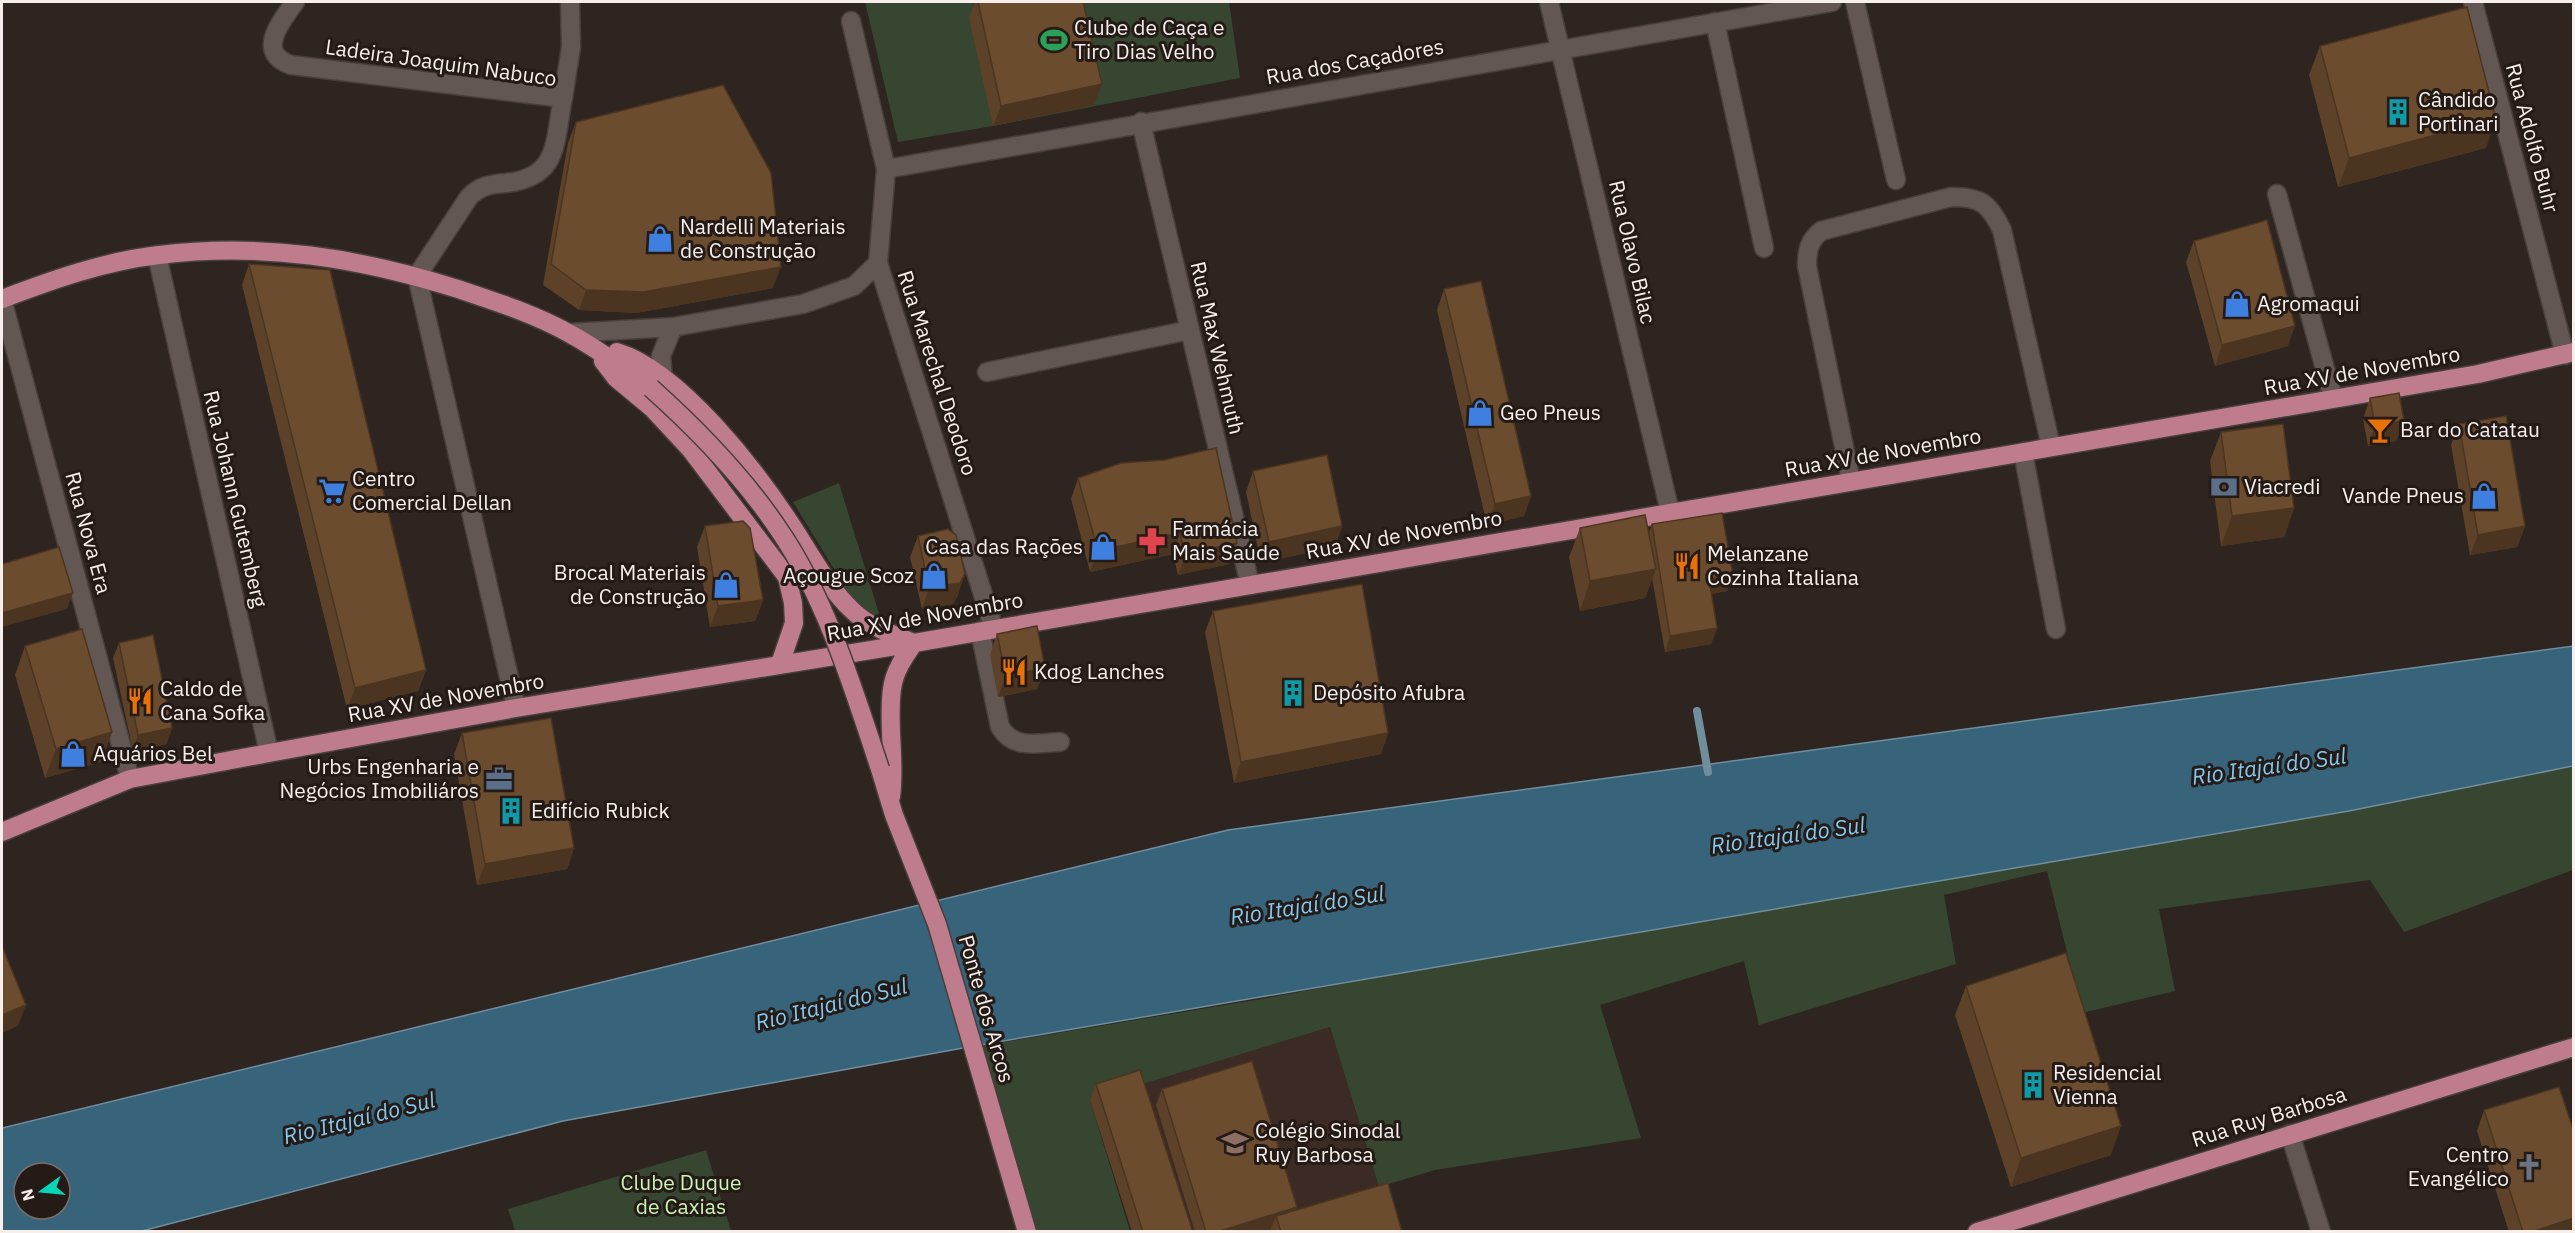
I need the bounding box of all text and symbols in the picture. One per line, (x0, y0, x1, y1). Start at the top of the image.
place label: Clube de Caça e Tiro Dias Velho (1074, 13, 1225, 65)
sports icon: Clube de Caça e Tiro Dias Velho (1039, 25, 1069, 55)
street label: Ladeira Joaquim Nabuco (324, 32, 559, 92)
street label: Rua dos Caçadores (1264, 32, 1446, 90)
street label: Rua Adolfo Buhr (2500, 60, 2566, 216)
place label: Cândido Portinari (2418, 85, 2499, 137)
building icon: Cândido Portinari (2383, 97, 2413, 127)
street label: Rua Olavo Bilac (1603, 177, 1663, 326)
place label: Nardelli Materiais de Construção (680, 212, 846, 264)
shop icon: Nardelli Materiais de Construção (645, 224, 675, 254)
street label: Rua Max Wehmuth (1184, 258, 1252, 437)
street label: Rua Marechal Deodoro (892, 267, 984, 479)
shop icon: Agromaqui (2222, 289, 2252, 319)
place label: Agromaqui (2257, 289, 2360, 317)
street label: Rua XV de Novembro (2261, 339, 2462, 401)
street label: Rua Johann Gutemberg (197, 388, 275, 610)
shop icon: Geo Pneus (1465, 398, 1495, 428)
place label: Geo Pneus (1500, 398, 1601, 426)
bar icon: Bar do Catatau (2365, 415, 2395, 445)
place label: Bar do Catatau (2400, 415, 2540, 443)
street label: Rua XV de Novembro (1782, 421, 1983, 483)
place label: Centro Comercial Dellan (352, 464, 512, 516)
street label: Rua Nova Era (59, 469, 119, 597)
bank icon: Viacredi (2209, 472, 2239, 502)
place label: Viacredi (2244, 472, 2320, 500)
supermarket icon: Centro Comercial Dellan (317, 476, 347, 506)
place label: Vande Pneus (2342, 481, 2464, 509)
shop icon: Vande Pneus (2469, 481, 2499, 511)
street label: Rua XV de Novembro (1303, 503, 1504, 565)
place label: Farmácia Mais Saúde (1172, 514, 1280, 566)
pharmacy icon: Farmácia Mais Saúde (1137, 526, 1167, 556)
place label: Casa das Rações (925, 532, 1083, 560)
shop icon: Casa das Rações (1088, 532, 1118, 562)
place label: Melanzane Cozinha Italiana (1707, 539, 1859, 591)
restaurant icon: Melanzane Cozinha Italiana (1672, 551, 1702, 581)
place label: Brocal Materiais de Construção (554, 558, 706, 610)
place label: Açougue Scoz (783, 561, 914, 589)
shop icon: Açougue Scoz (919, 561, 949, 591)
shop icon: Brocal Materiais de Construção (711, 570, 741, 600)
street label: Rua XV de Novembro (824, 585, 1025, 647)
restaurant icon: Kdog Lanches (999, 657, 1029, 687)
place label: Kdog Lanches (1034, 657, 1165, 685)
street label: Rua XV de Novembro (345, 666, 546, 728)
place label: Caldo de Cana Sofka (160, 674, 265, 726)
building icon: Depósito Afubra (1278, 678, 1308, 708)
place label: Depósito Afubra (1313, 678, 1465, 706)
restaurant icon: Caldo de Cana Sofka (125, 686, 155, 716)
shop icon: Aquários Bel (58, 739, 88, 769)
place label: Aquários Bel (93, 739, 213, 767)
water label: Rio Itajaí do Sul (2190, 740, 2348, 791)
place label: Urbs Engenharia e Negócios Imobiliáros (279, 752, 479, 804)
office icon: Urbs Engenharia e Negócios Imobiliáros (484, 764, 514, 794)
building icon: Edifício Rubick (496, 796, 526, 826)
place label: Edifício Rubick (531, 796, 669, 824)
water label: Rio Itajaí do Sul (1709, 809, 1867, 860)
water label: Rio Itajaí do Sul (1228, 878, 1386, 931)
street label: Ponte dos Arcos (953, 932, 1021, 1086)
water label: Rio Itajaí do Sul (752, 971, 910, 1036)
place label: Residencial Vienna (2053, 1058, 2162, 1110)
building icon: Residencial Vienna (2018, 1070, 2048, 1100)
street label: Rua Ruy Barbosa (2188, 1079, 2349, 1153)
water label: Rio Itajaí do Sul (280, 1085, 438, 1150)
place label: Colégio Sinodal Ruy Barbosa (1255, 1116, 1401, 1168)
school or university icon: Colégio Sinodal Ruy Barbosa (1220, 1128, 1250, 1158)
place label: Centro Evangélico (2408, 1140, 2509, 1192)
church icon: Centro Evangélico (2514, 1152, 2544, 1182)
north arrow (12, 1161, 72, 1221)
park label: Clube Duque de Caxias (620, 1168, 742, 1220)
text: N (16, 1187, 39, 1203)

